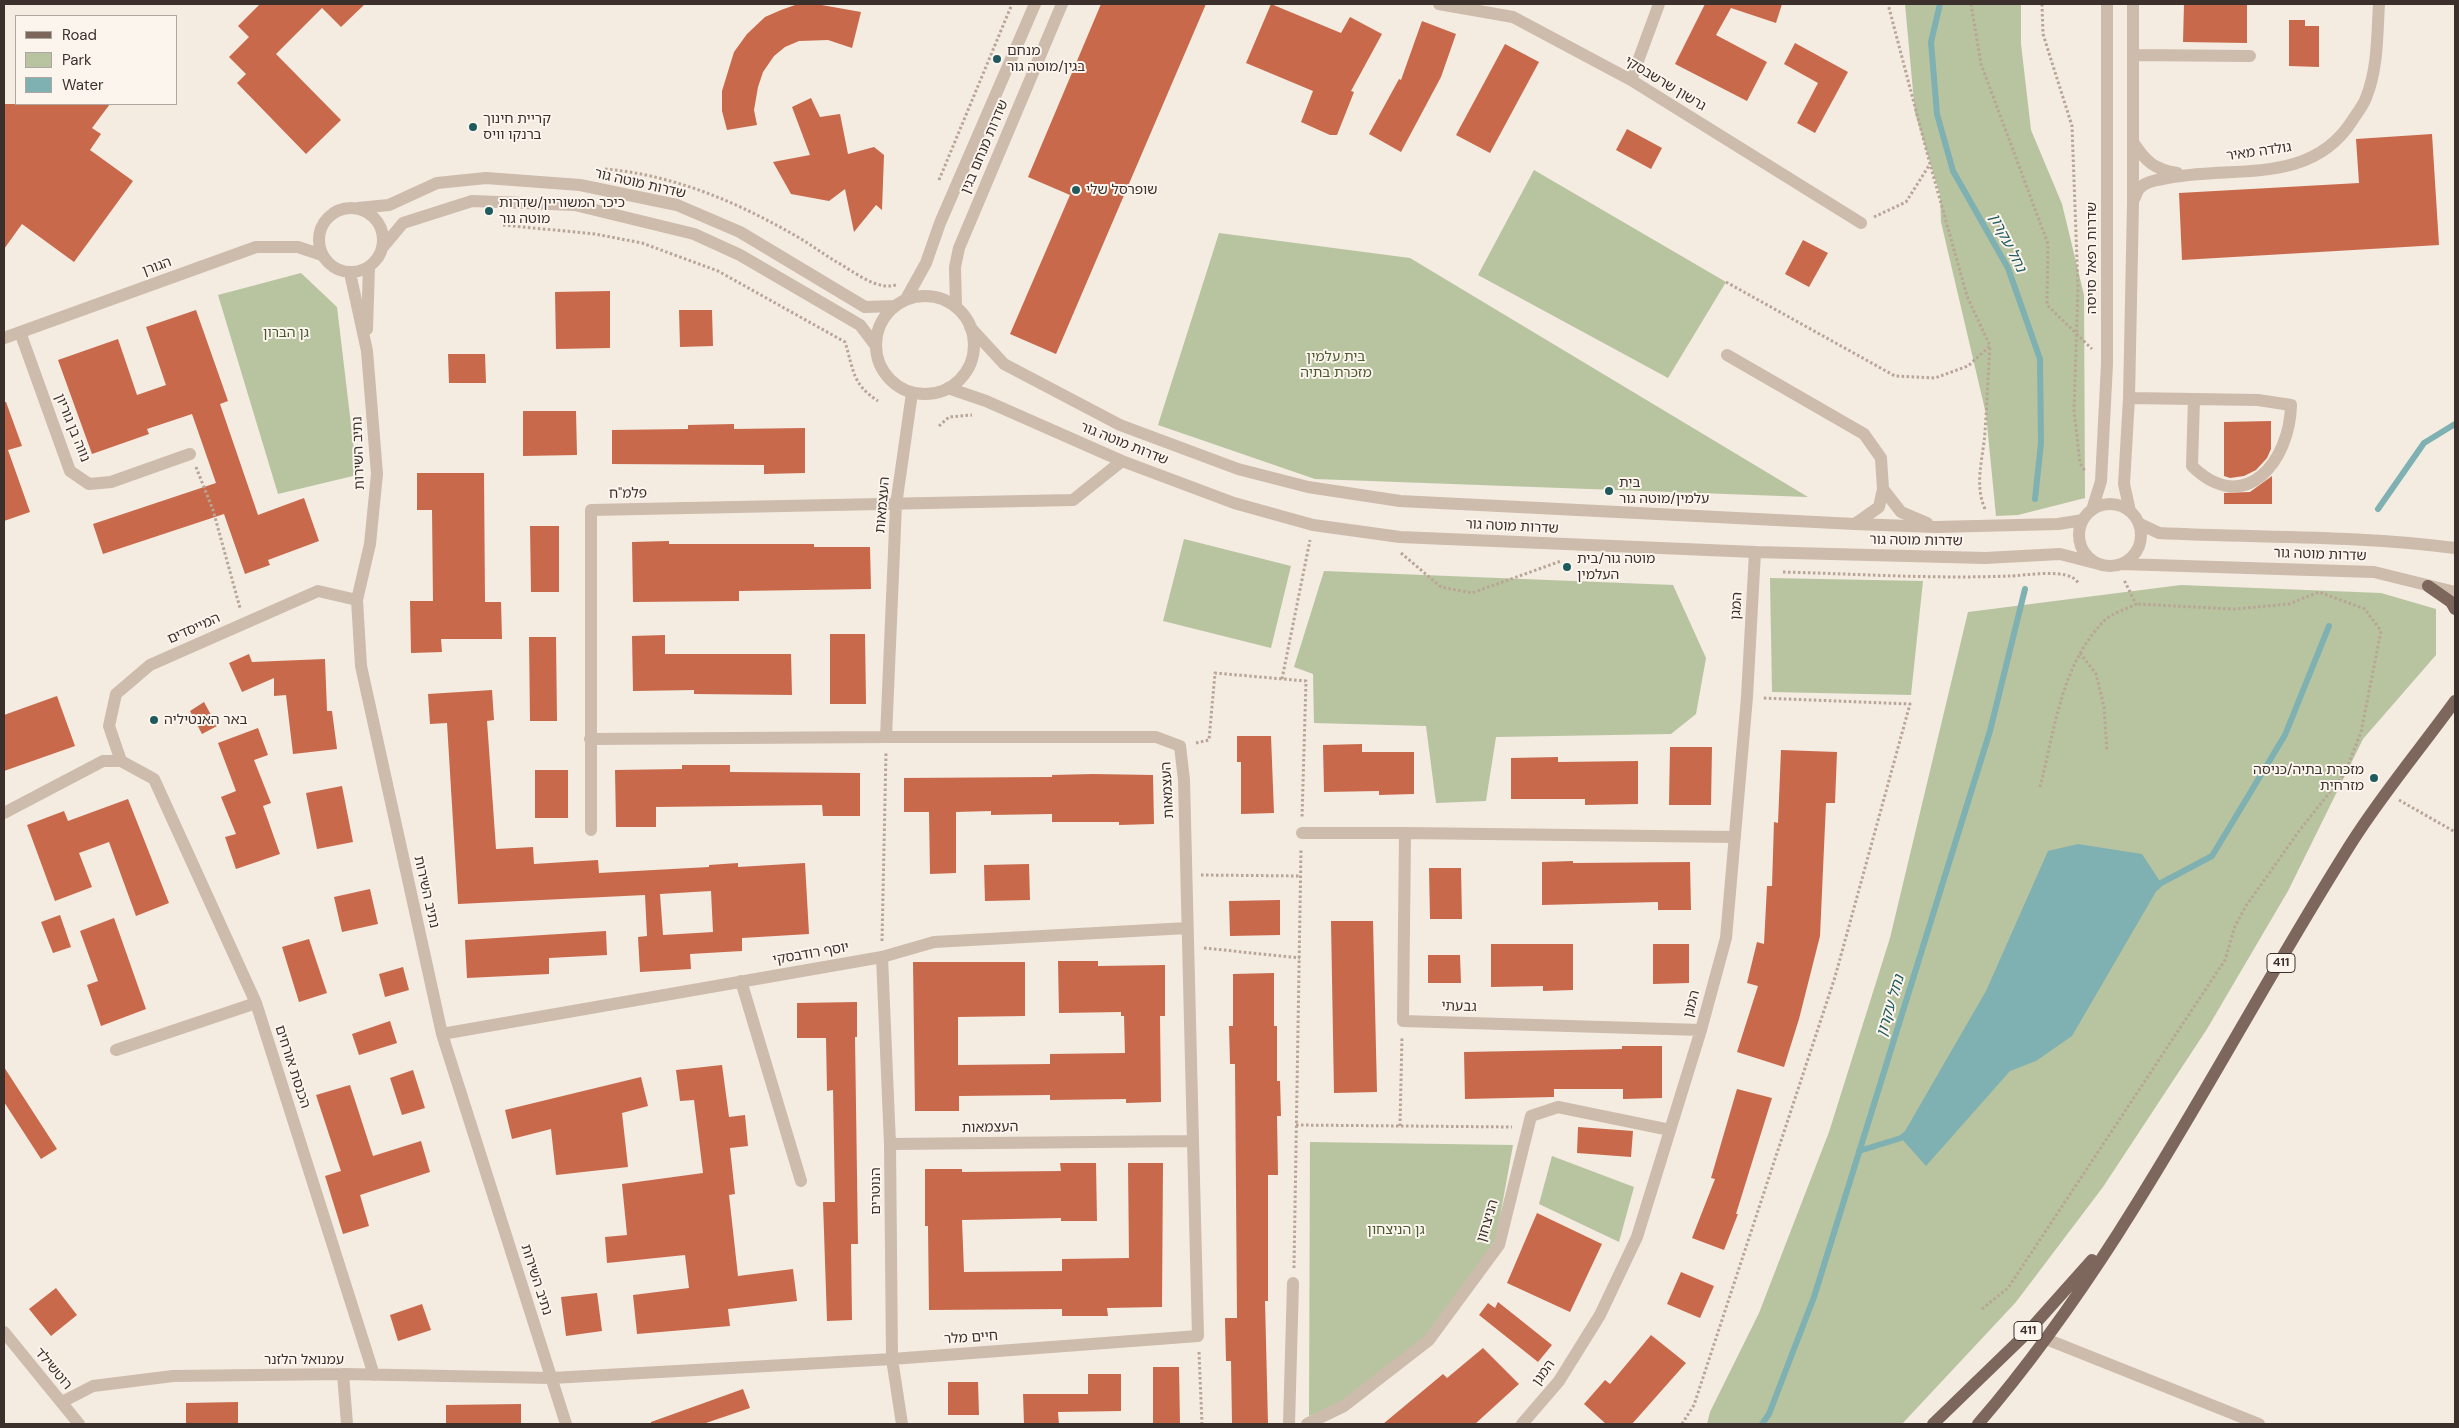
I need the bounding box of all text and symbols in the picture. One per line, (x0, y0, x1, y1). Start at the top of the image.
legend (15, 15, 178, 105)
text: Road (62, 25, 97, 45)
place label: מנחם בגין/מוטה גור (1007, 43, 1085, 75)
text: Park (62, 50, 92, 70)
marker: מנחם בגין/מוטה גור (991, 53, 1003, 65)
street label: גרשון שרשבסקי (1621, 53, 1709, 115)
text: Water (62, 75, 103, 95)
street label: שדרות מנחם בגין (958, 97, 1012, 197)
place label: קריית חינוך ברנקו וויס (483, 111, 551, 144)
marker: קריית חינוך ברנקו וויס (467, 121, 479, 133)
street label: גולדה מאיר (2225, 139, 2293, 165)
street label: שדרות מוטה גור (593, 165, 687, 203)
place label: שופרסל שלי (1086, 182, 1157, 198)
marker: שופרסל שלי (1070, 184, 1082, 196)
place label: כיכר המשוריין/שדרות מוטה גור (499, 195, 625, 228)
street label: שדרות רפאל סויסה (2084, 202, 2100, 314)
marker: כיכר המשוריין/שדרות מוטה גור (483, 205, 495, 217)
water label: נחל עקרון (1985, 211, 2029, 275)
street label: הגורן (140, 254, 174, 280)
park label: גן הברון (263, 325, 309, 341)
park label: בית עלמין מזכרת בתיה (1300, 349, 1372, 382)
street label: נווה בן גוריון (51, 391, 93, 465)
street label: נתיב השירות (349, 416, 369, 490)
street label: שדרות מוטה גור (1078, 419, 1170, 469)
place label: בית עלמין/מוטה גור (1619, 475, 1709, 508)
street label: העצמאות (872, 476, 894, 534)
street label: פלמ"ח (609, 485, 647, 503)
marker: בית עלמין/מוטה גור (1603, 485, 1615, 497)
street label: שדרות מוטה גור (1465, 516, 1559, 538)
street label: שדרות מוטה גור (1869, 532, 1963, 550)
street label: שדרות מוטה גור (2273, 545, 2367, 565)
place label: מוטה גור/בית העלמין (1577, 551, 1655, 584)
marker: מוטה גור/בית העלמין (1561, 561, 1573, 573)
street label: המגן (1728, 592, 1746, 620)
street label: המייסדים (165, 610, 223, 648)
place label: באר האנטיליה (164, 712, 248, 728)
marker: באר האנטיליה (148, 714, 160, 726)
street label: העצמאות (1158, 761, 1178, 819)
place label: מזכרת בתיה/כניסה מזרחית (2253, 762, 2364, 794)
marker: מזכרת בתיה/כניסה מזרחית (2368, 772, 2380, 784)
street label: נתיב השירות (410, 854, 442, 930)
street label: יוסף רודבסקי (772, 939, 850, 969)
road number: 411 (2267, 954, 2295, 972)
water label: נחל עקרון (1873, 973, 1909, 1039)
street label: המגן (1680, 988, 1704, 1020)
street label: גבעתי (1441, 998, 1477, 1016)
street label: הכנסת אורחים (271, 1023, 313, 1111)
street label: העצמאות (961, 1119, 1019, 1137)
street label: הנוטרים (868, 1167, 884, 1215)
street label: הניצחון (1474, 1198, 1502, 1244)
park label: גן הניצחון (1367, 1222, 1425, 1238)
street label: נתיב השירות (517, 1242, 555, 1318)
road number: 411 (2014, 1322, 2042, 1340)
street label: חיים מלר (943, 1328, 999, 1348)
street label: רוטשילד (31, 1345, 75, 1393)
street label: עמנואל הלזנר (264, 1352, 344, 1368)
street label: המגן (1529, 1357, 1559, 1389)

